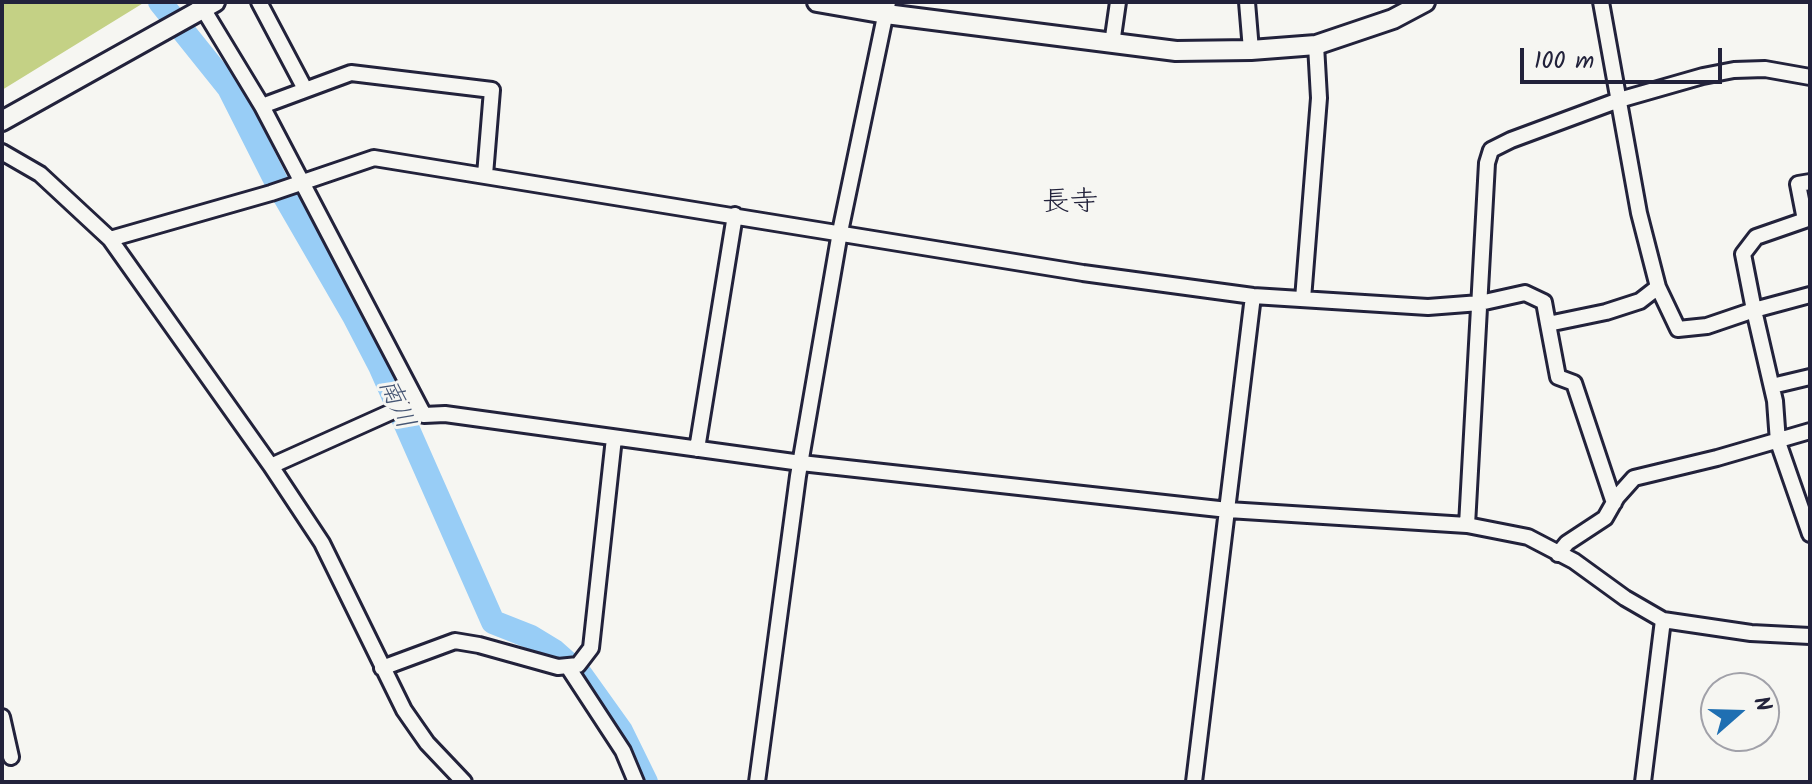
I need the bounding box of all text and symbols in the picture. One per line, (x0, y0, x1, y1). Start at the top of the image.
scale bar (1524, 32, 1726, 82)
text: 100 m (1534, 42, 1594, 81)
district label: 長寺 (1042, 188, 1098, 222)
water label: 南川 (369, 375, 419, 435)
north arrow (1700, 672, 1780, 752)
text: N (1742, 692, 1780, 717)

